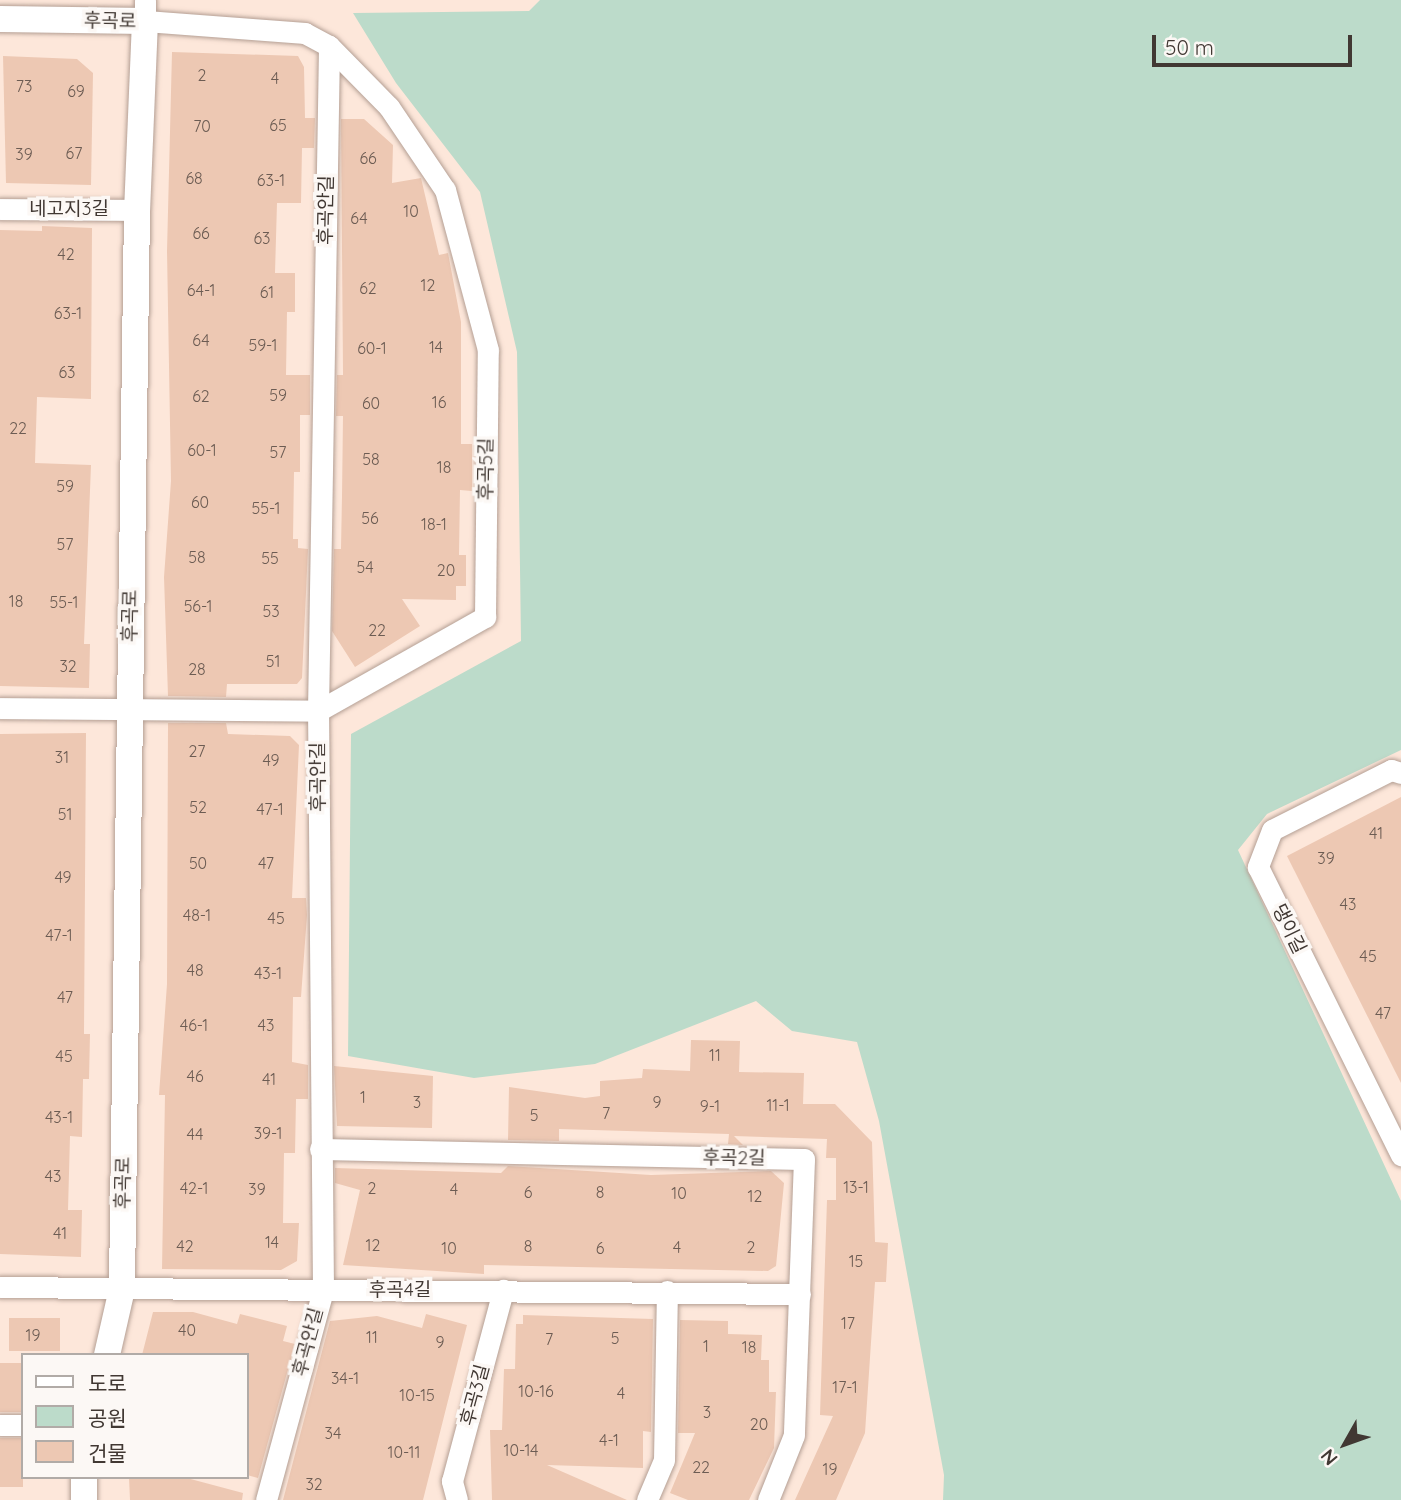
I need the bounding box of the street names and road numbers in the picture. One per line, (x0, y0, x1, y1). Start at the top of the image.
street label: 후곡로 (84, 9, 136, 33)
street label: 후곡안길 (314, 175, 338, 245)
street label: 네고지3길 (29, 198, 109, 220)
street label: 후곡5길 (474, 437, 498, 501)
street label: 후곡로 (118, 590, 142, 642)
street label: 후곡안길 (307, 742, 329, 812)
street label: 댕이길 (1267, 900, 1311, 958)
street label: 후곡2길 (702, 1146, 766, 1170)
street label: 후곡로 (111, 1157, 135, 1209)
street label: 후곡4길 (369, 1279, 431, 1301)
street label: 후곡안길 (288, 1305, 328, 1379)
street label: 후곡3길 (456, 1362, 494, 1428)

